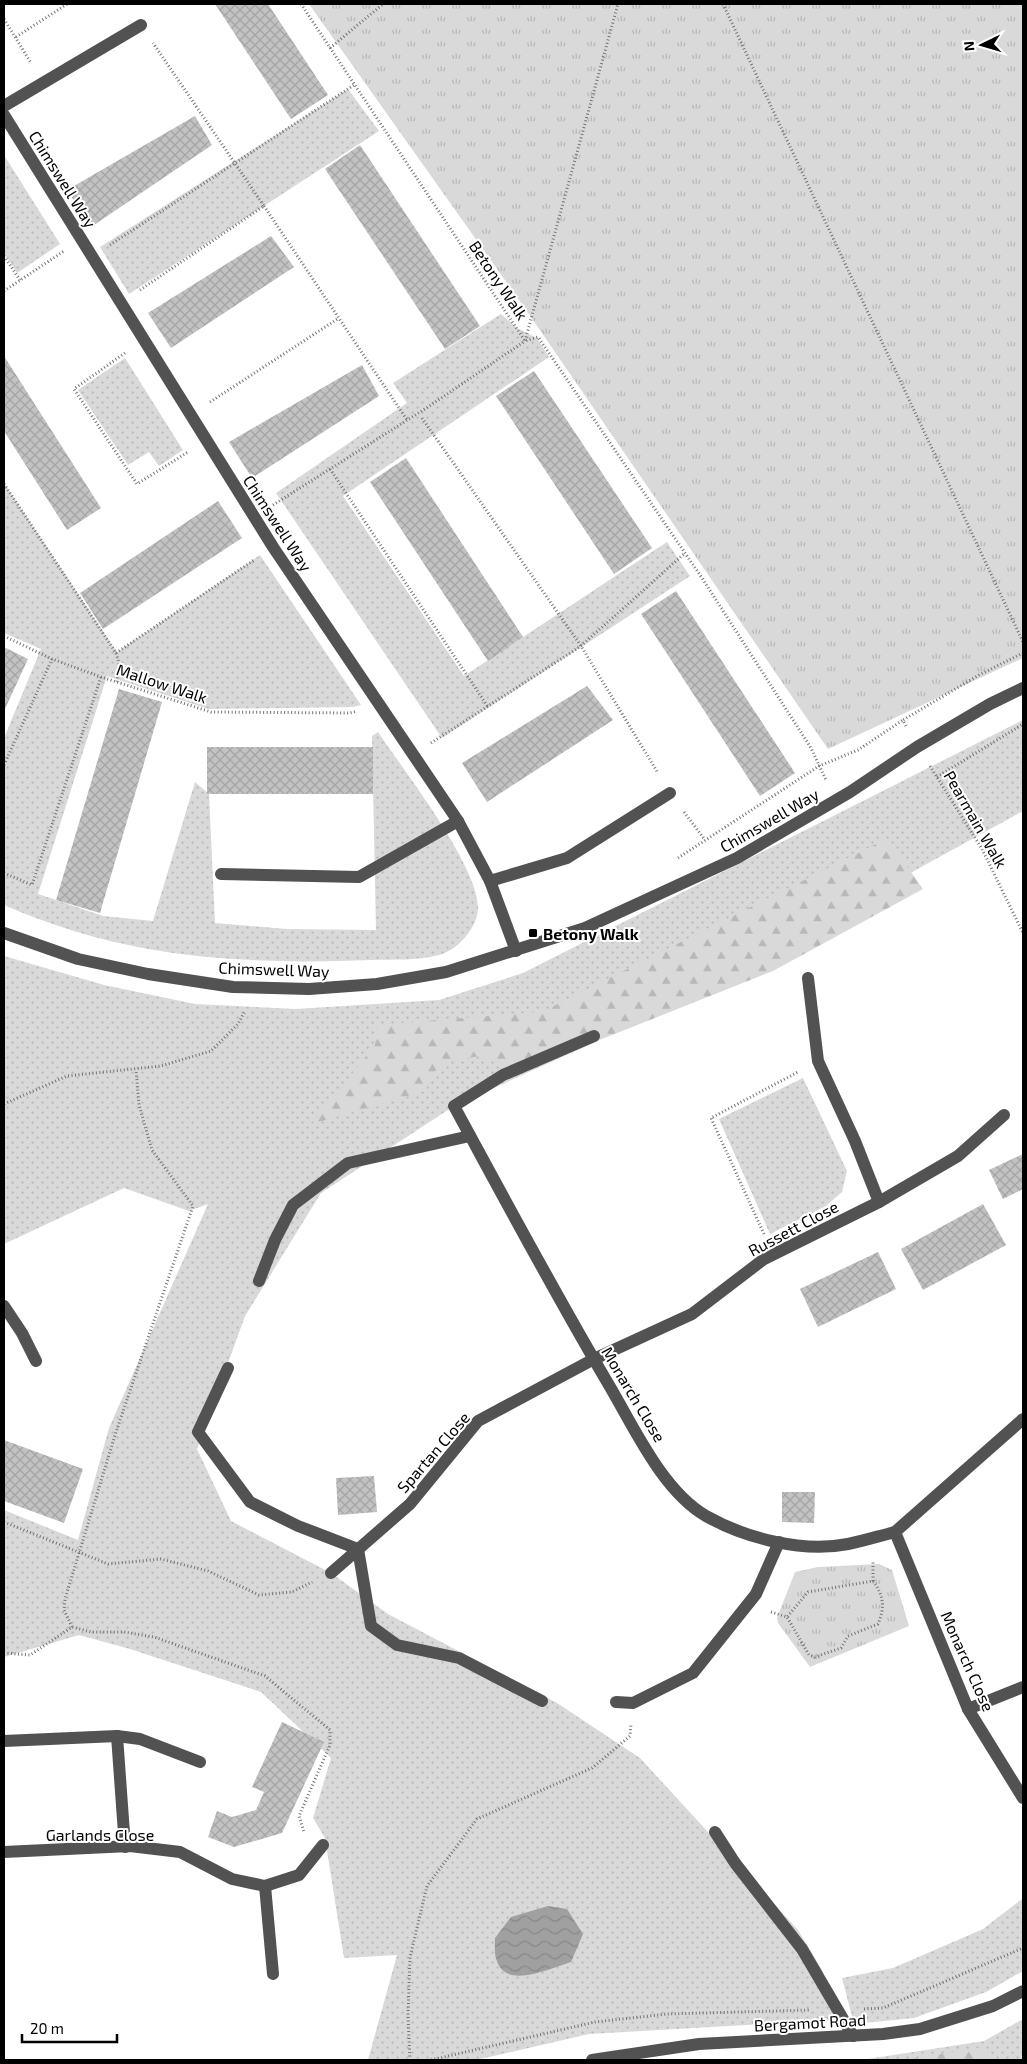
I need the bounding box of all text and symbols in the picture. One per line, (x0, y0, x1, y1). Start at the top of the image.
north arrow (957, 20, 1007, 70)
text: N (960, 40, 977, 52)
street label: Chimswell Way (26, 127, 101, 232)
street label: Betony Walk (466, 237, 532, 323)
street label: Chimswell Way (240, 471, 316, 575)
street label: Mallow Walk (114, 659, 210, 707)
street label: Pearmain Walk (940, 767, 1012, 871)
street label: Chimswell Way (716, 784, 822, 856)
place label: Betony Walk (543, 924, 639, 944)
marker: Betony Walk (527, 927, 539, 939)
street label: Chimswell Way (218, 958, 330, 980)
street label: Russett Close (745, 1196, 841, 1260)
street label: Monarch Close (598, 1343, 670, 1445)
street label: Spartan Close (393, 1408, 473, 1496)
street label: Monarch Close (937, 1608, 999, 1714)
street label: Garlands Close (46, 1825, 154, 1844)
street label: Bergamot Road (754, 2010, 866, 2034)
scale bar (22, 2012, 118, 2044)
text: 20 m (30, 2019, 64, 2037)

